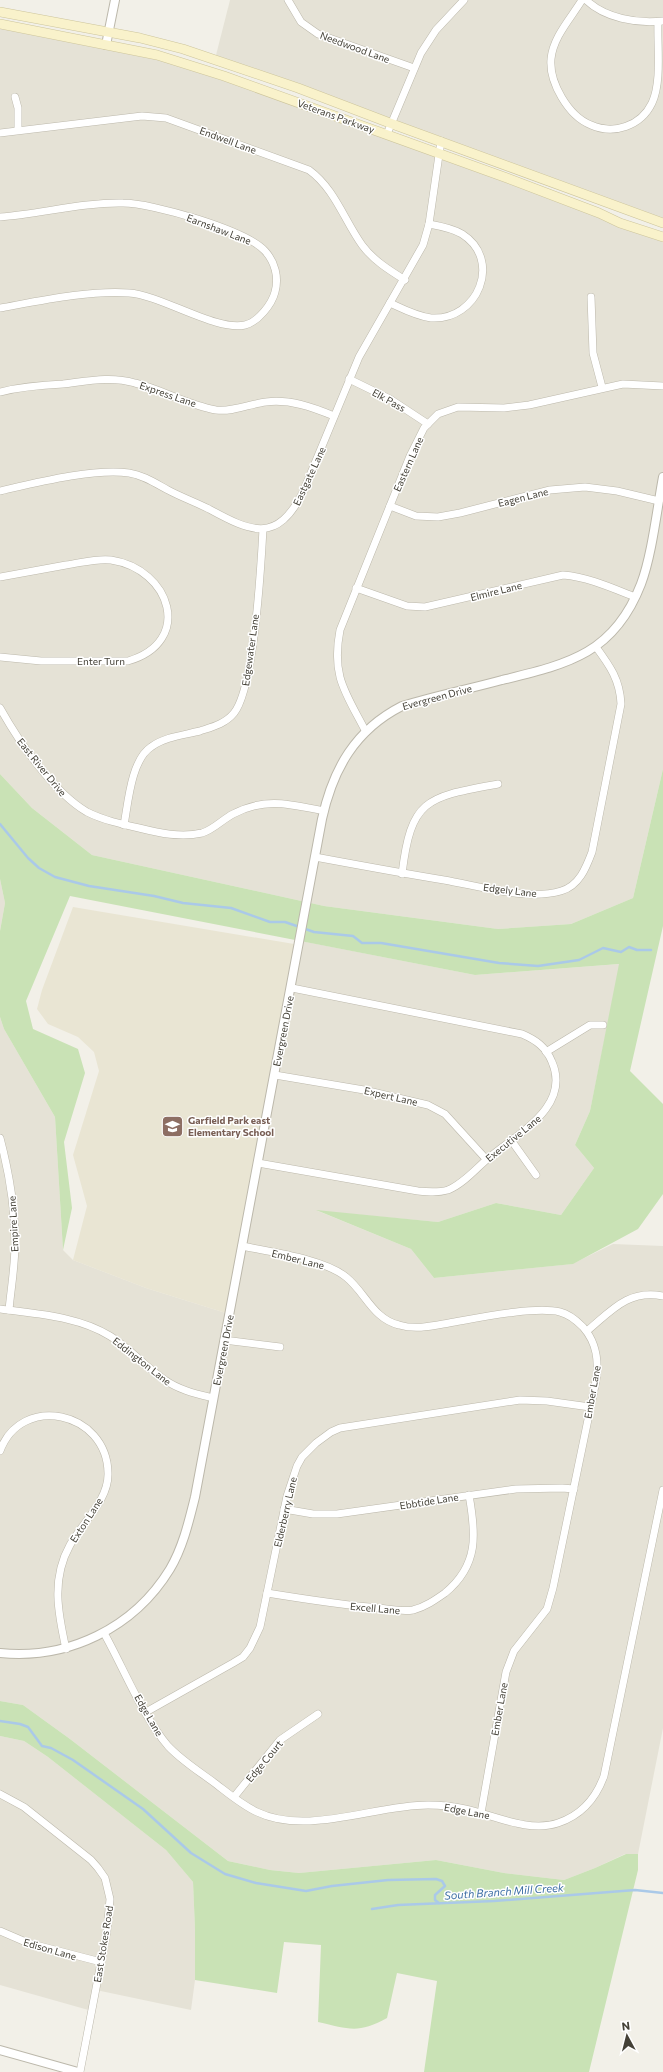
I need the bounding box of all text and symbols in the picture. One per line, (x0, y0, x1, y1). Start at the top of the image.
street label: Needwood Lane (319, 29, 391, 65)
street label: Veterans Parkway (296, 96, 376, 136)
street label: Endwell Lane (198, 124, 258, 156)
street label: Earnshaw Lane (185, 211, 253, 247)
street label: Express Lane (138, 379, 198, 409)
street label: Elk Pass (370, 386, 408, 414)
street label: Eastern Lane (391, 435, 425, 493)
street label: Eastgate Lane (290, 445, 328, 507)
street label: Eagen Lane (497, 485, 549, 509)
street label: Elmire Lane (469, 579, 523, 603)
street label: Edgewater Lane (239, 613, 261, 687)
street label: Enter Turn (77, 655, 125, 667)
street label: Evergreen Drive (401, 682, 473, 712)
street label: East River Drive (15, 736, 69, 798)
street label: Edgely Lane (483, 881, 537, 899)
street label: Evergreen Drive (270, 995, 296, 1067)
street label: Expert Lane (363, 1084, 419, 1108)
street label: Executive Lane (483, 1112, 543, 1164)
school or university icon: Garfield Park east Elementary School (160, 1113, 186, 1139)
place label: Garfield Park east Elementary School (188, 1114, 274, 1138)
street label: Empire Lane (6, 1196, 20, 1252)
street label: Ember Lane (270, 1247, 326, 1271)
street label: Evergreen Drive (210, 1314, 236, 1386)
street label: Eddington Lane (110, 1334, 174, 1388)
street label: Ember Lane (581, 1364, 603, 1420)
street label: Elderberry Lane (271, 1476, 299, 1548)
street label: Ebbtide Lane (399, 1490, 459, 1512)
street label: Exton Lane (67, 1495, 105, 1545)
street label: Excell Lane (349, 1600, 401, 1616)
street label: Ember Lane (488, 1681, 510, 1737)
street label: Edge Lane (132, 1692, 166, 1738)
street label: Edge Court (243, 1738, 285, 1784)
street label: Edge Lane (443, 1801, 491, 1821)
water label: South Branch Mill Creek (444, 1880, 565, 1902)
street label: East Stokes Road (91, 1904, 115, 1983)
street label: Edison Lane (22, 1936, 78, 1962)
north arrow (607, 2016, 647, 2056)
text: N (621, 2019, 631, 2033)

